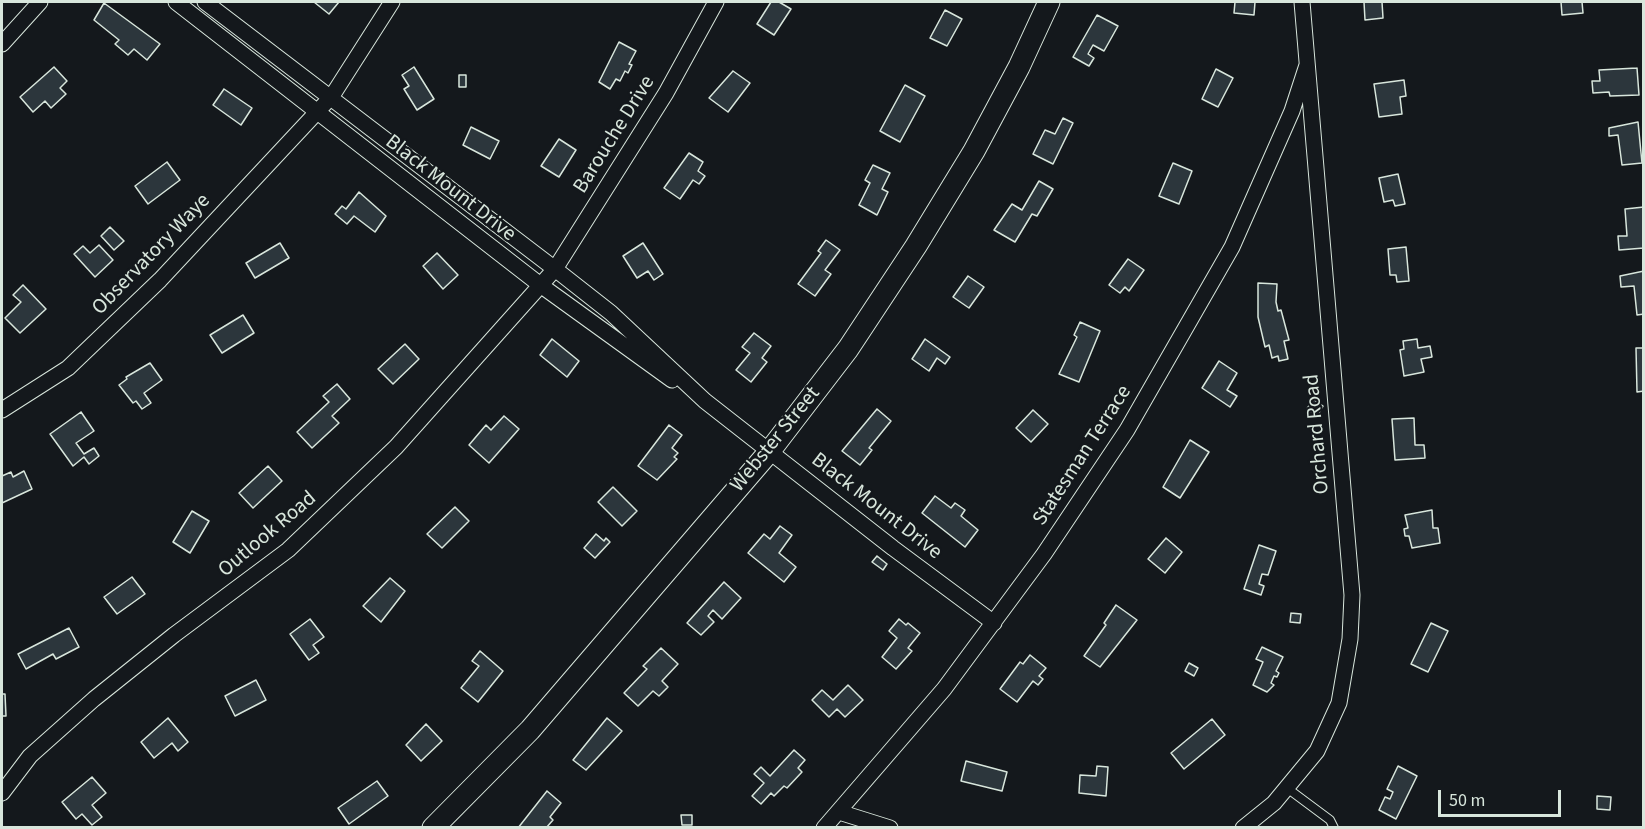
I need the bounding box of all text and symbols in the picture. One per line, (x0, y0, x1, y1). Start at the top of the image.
street label: Barouche Drive (569, 72, 661, 198)
street label: Black Mount Drive (380, 130, 520, 248)
street label: Observatory Waye (88, 189, 216, 321)
street label: Orchard Road (1300, 373, 1336, 495)
street label: Statesman Terrace (1028, 381, 1138, 531)
street label: Webster Street (726, 382, 826, 498)
street label: Black Mount Drive (806, 448, 946, 566)
street label: Outlook Road (214, 487, 322, 583)
scale bar (1441, 778, 1564, 816)
text: 50 m (1449, 788, 1485, 813)

